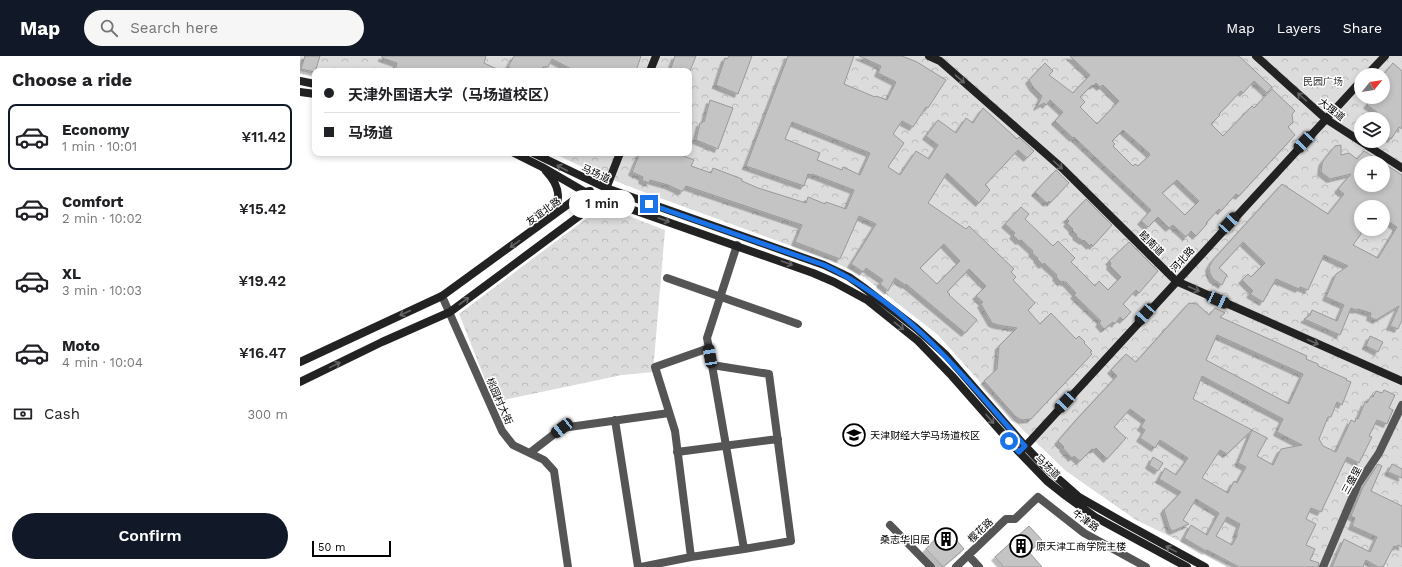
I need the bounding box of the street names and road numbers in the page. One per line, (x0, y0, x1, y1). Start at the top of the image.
street label: 大理道 (1316, 96, 1347, 123)
street label: 马场道 (580, 162, 612, 185)
street label: 友谊北路 (524, 195, 563, 228)
street label: 睦南道 (1137, 229, 1166, 258)
street label: 河北路 (1168, 245, 1197, 274)
street label: 桃园村大街 (484, 376, 515, 426)
street label: 马场道 (1033, 452, 1062, 481)
street label: 三盛里 (1340, 464, 1363, 496)
street label: 牛津路 (1070, 507, 1101, 534)
street label: 樱花路 (966, 516, 995, 545)

